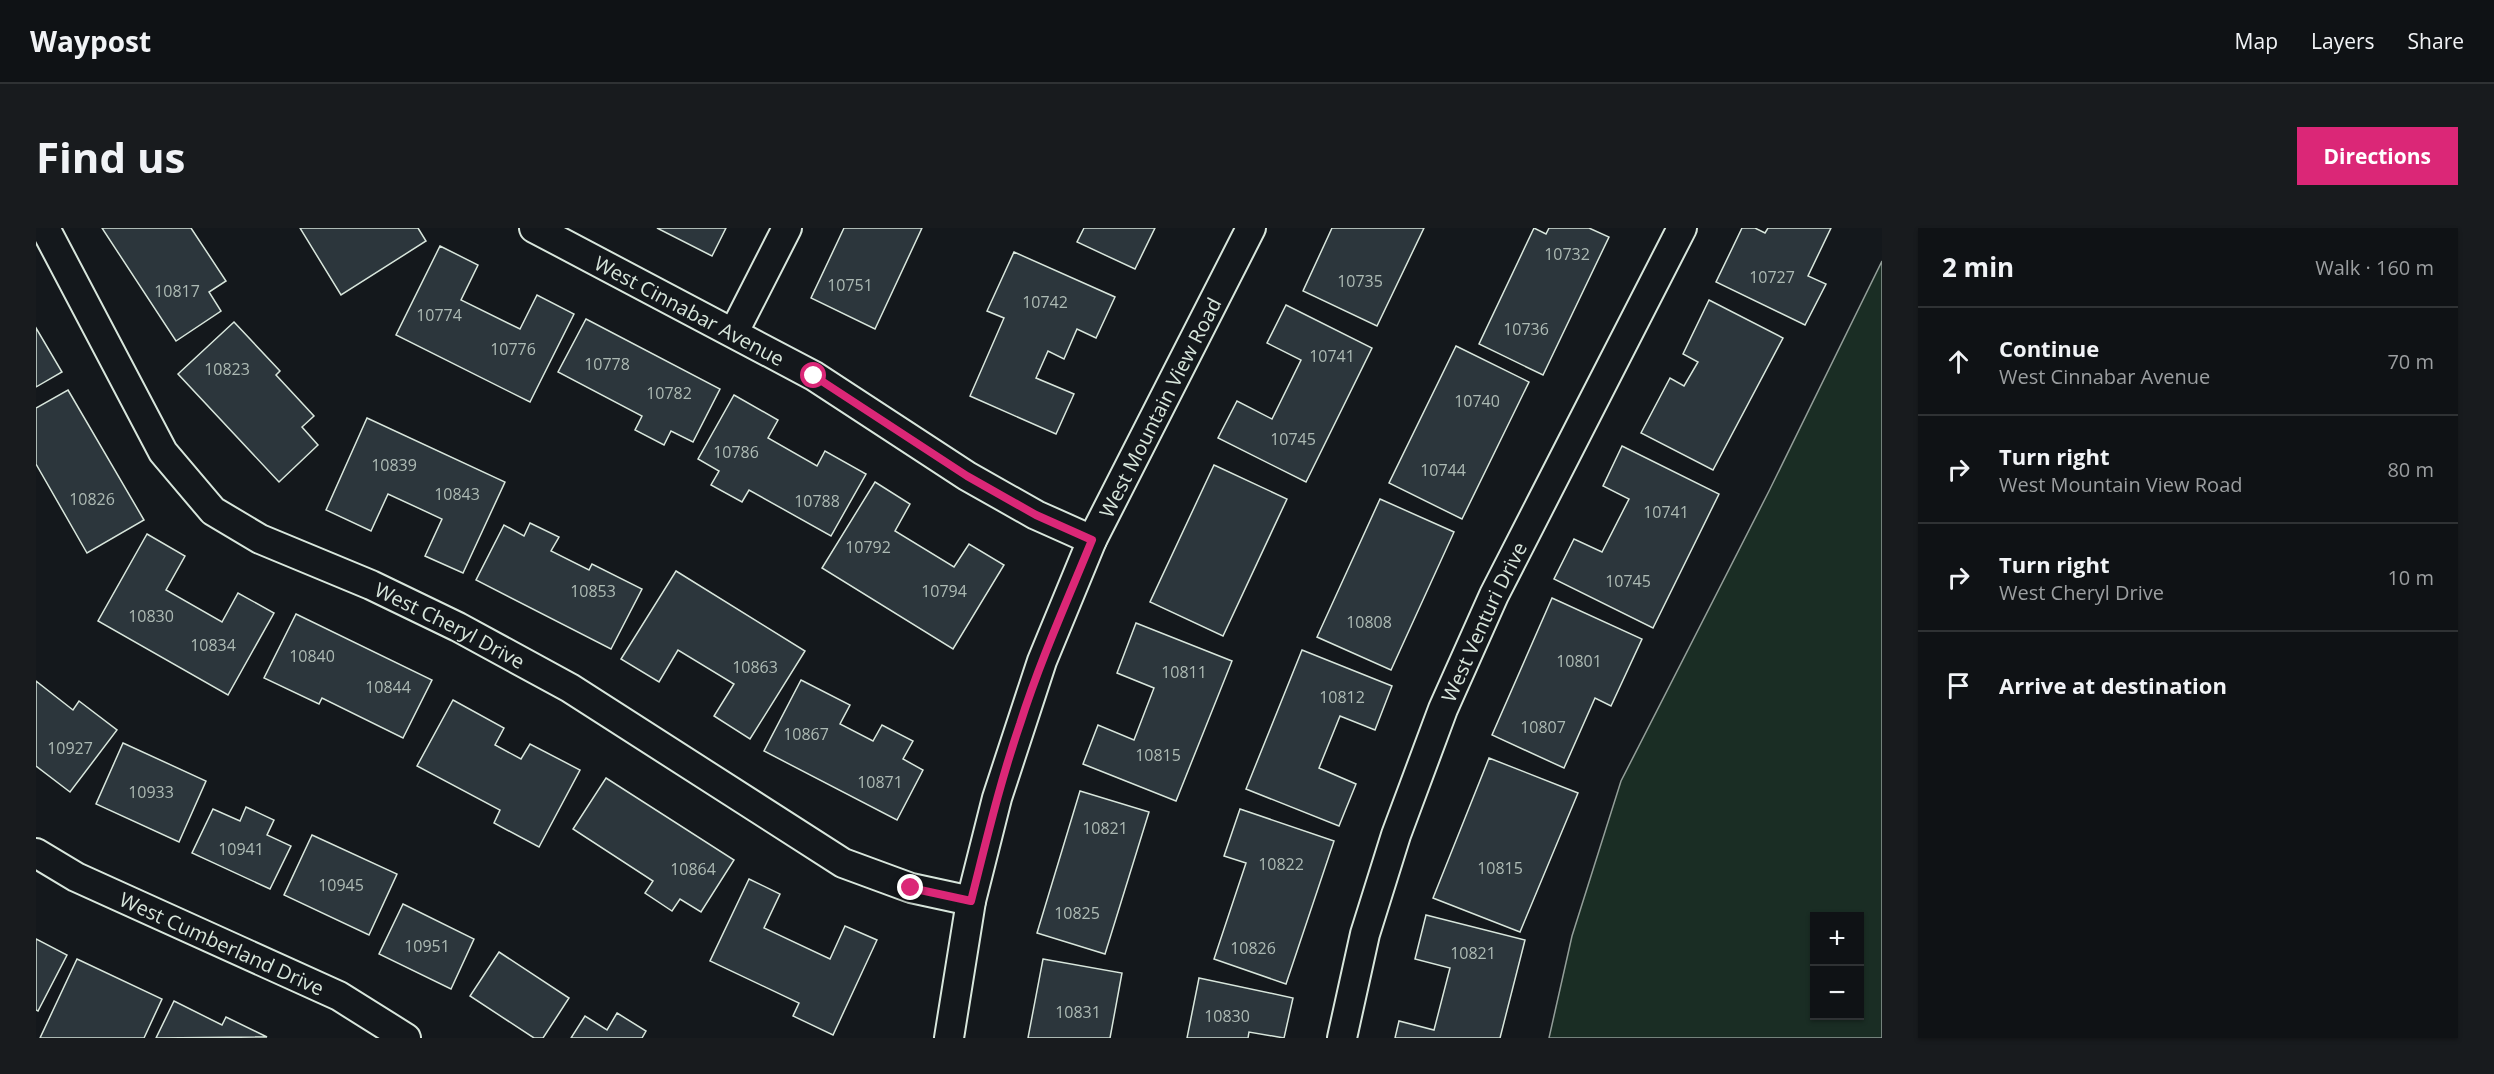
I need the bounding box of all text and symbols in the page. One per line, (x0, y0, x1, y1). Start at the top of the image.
text: Waypost (30, 22, 151, 60)
text: Map (2235, 27, 2278, 55)
text: Layers (2311, 27, 2375, 55)
text: Share (2408, 27, 2464, 55)
button: Directions (2297, 127, 2458, 185)
text: Find us (36, 128, 185, 185)
house number: 10732 (1544, 243, 1590, 265)
street label: West Cinnabar Avenue (590, 249, 789, 372)
text: 2 min (1942, 249, 2014, 285)
text: Walk · 160 m (2315, 254, 2434, 281)
house number: 10727 (1749, 266, 1795, 288)
house number: 10735 (1337, 270, 1383, 292)
house number: 10751 (827, 274, 873, 296)
house number: 10817 (154, 280, 200, 302)
house number: 10742 (1022, 291, 1068, 313)
street label: West Mountain View Road (1092, 293, 1227, 522)
house number: 10774 (416, 304, 462, 326)
house number: 10736 (1503, 318, 1549, 340)
text: Continue (1999, 333, 2099, 363)
house number: 10776 (490, 338, 536, 360)
house number: 10741 (1309, 345, 1355, 367)
icon: ahead (1942, 345, 1975, 378)
text: 70 m (2387, 348, 2434, 375)
house number: 10778 (584, 353, 630, 375)
house number: 10823 (204, 358, 250, 380)
route start (800, 362, 826, 388)
text: West Cinnabar Avenue (1999, 363, 2210, 390)
house number: 10782 (646, 382, 692, 404)
house number: 10740 (1454, 390, 1500, 412)
house number: 10745 (1270, 428, 1316, 450)
house number: 10786 (713, 441, 759, 463)
text: Turn right (1999, 441, 2110, 471)
icon: right (1942, 453, 1975, 486)
house number: 10839 (371, 454, 417, 476)
text: 80 m (2387, 456, 2434, 483)
house number: 10744 (1420, 459, 1466, 481)
text: West Mountain View Road (1999, 471, 2242, 498)
house number: 10843 (434, 483, 480, 505)
house number: 10826 (69, 488, 115, 510)
house number: 10788 (794, 490, 840, 512)
house number: 10741 (1643, 501, 1689, 523)
house number: 10792 (845, 536, 891, 558)
street label: West Venturi Drive (1434, 537, 1533, 706)
text: Turn right (1999, 549, 2110, 579)
icon: right (1942, 561, 1975, 594)
text: 10 m (2387, 564, 2434, 591)
house number: 10745 (1605, 570, 1651, 592)
street label: West Cheryl Drive (371, 575, 530, 675)
text: West Cheryl Drive (1999, 579, 2164, 606)
house number: 10853 (570, 580, 616, 602)
house number: 10794 (921, 580, 967, 602)
house number: 10830 (128, 605, 174, 627)
house number: 10808 (1346, 611, 1392, 633)
house number: 10834 (190, 634, 236, 656)
house number: 10840 (289, 645, 335, 667)
house number: 10801 (1556, 650, 1602, 672)
house number: 10863 (732, 656, 778, 678)
house number: 10811 (1161, 661, 1207, 683)
icon: arrive (1942, 669, 1975, 702)
text: Arrive at destination (1999, 670, 2227, 700)
house number: 10844 (365, 676, 411, 698)
house number: 10812 (1319, 686, 1365, 708)
house number: 10807 (1520, 716, 1566, 738)
house number: 10867 (783, 723, 829, 745)
house number: 10927 (47, 737, 93, 759)
house number: 10815 (1135, 744, 1181, 766)
house number: 10871 (857, 771, 903, 793)
house number: 10933 (128, 781, 174, 803)
house number: 10821 (1082, 817, 1128, 839)
house number: 10941 (218, 838, 264, 860)
house number: 10822 (1258, 853, 1304, 875)
house number: 10815 (1477, 857, 1523, 879)
house number: 10864 (670, 858, 716, 880)
house number: 10945 (318, 874, 364, 896)
route end (897, 874, 923, 900)
street label: West Cumberland Drive (116, 885, 329, 1001)
house number: 10825 (1054, 902, 1100, 924)
map controls (1810, 912, 1864, 1020)
button: + (1810, 912, 1864, 966)
house number: 10951 (404, 935, 450, 957)
house number: 10826 (1230, 937, 1276, 959)
house number: 10821 (1450, 942, 1496, 964)
button: − (1810, 966, 1864, 1020)
house number: 10831 (1055, 1001, 1101, 1023)
house number: 10830 (1204, 1005, 1250, 1027)

